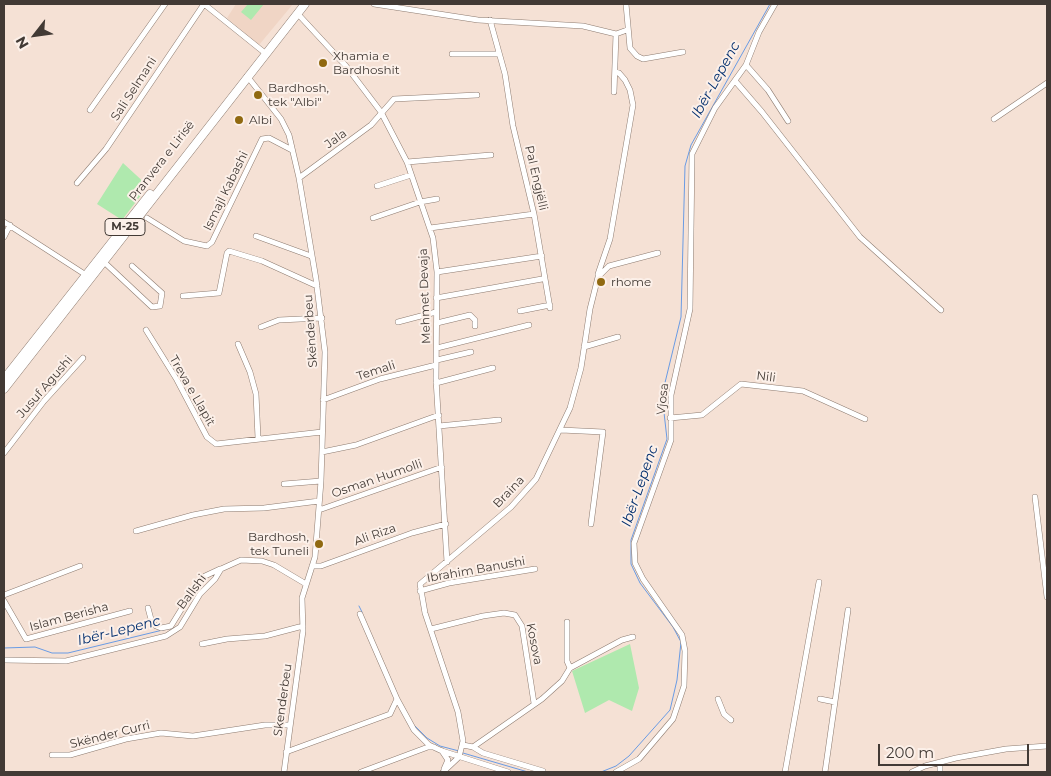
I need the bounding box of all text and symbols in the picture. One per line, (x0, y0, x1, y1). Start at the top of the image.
north arrow (10, 10, 60, 60)
text: N (11, 33, 33, 52)
water label: Ibër-Lepenc (688, 39, 744, 121)
place label: Xhamia e Bardhoshit (333, 49, 400, 77)
street label: Sali Selmani (108, 54, 160, 124)
marker: Xhamia e Bardhoshit (317, 57, 329, 69)
place label: Bardhosh, tek "Albi" (268, 81, 329, 109)
marker: Bardhosh, tek "Albi" (252, 89, 264, 101)
place label: Albi (249, 113, 272, 127)
marker: Albi (233, 114, 245, 126)
street label: Pranvera e Lirisë (126, 118, 198, 204)
street label: Jala (322, 126, 350, 152)
street label: Pal Engjëlli (522, 144, 550, 212)
street label: Ismajl Kabashi (201, 149, 251, 233)
road number: M-25 (105, 218, 145, 236)
street label: Mehmet Devaja (416, 248, 434, 344)
place label: rhome (611, 275, 651, 289)
marker: rhome (595, 276, 607, 288)
street label: Skënderbeu (301, 294, 321, 368)
street label: Jusuf Agushi (14, 353, 76, 421)
street label: Treva e Llapit (166, 353, 218, 429)
street label: Temali (355, 358, 397, 384)
street label: Nili (755, 369, 777, 385)
street label: Vjosa (654, 382, 672, 416)
water label: Ibër-Lepenc (618, 443, 662, 529)
street label: Osman Humolli (330, 457, 424, 501)
street label: Braina (490, 473, 528, 511)
street label: Ali Riza (352, 521, 398, 549)
place label: Bardhosh, tek Tuneli (248, 530, 309, 558)
marker: Bardhosh, tek Tuneli (313, 538, 325, 550)
street label: Ibrahim Banushi (426, 554, 526, 586)
street label: Ballshi (174, 572, 210, 612)
street label: Islam Berisha (28, 600, 110, 634)
water label: Ibër-Lepenc (76, 613, 162, 649)
street label: Kosova (523, 622, 545, 666)
street label: Skenderbeu (271, 663, 295, 737)
street label: Skënder Curri (68, 718, 152, 752)
scale bar (881, 734, 1032, 766)
text: 200 m (886, 743, 934, 762)

